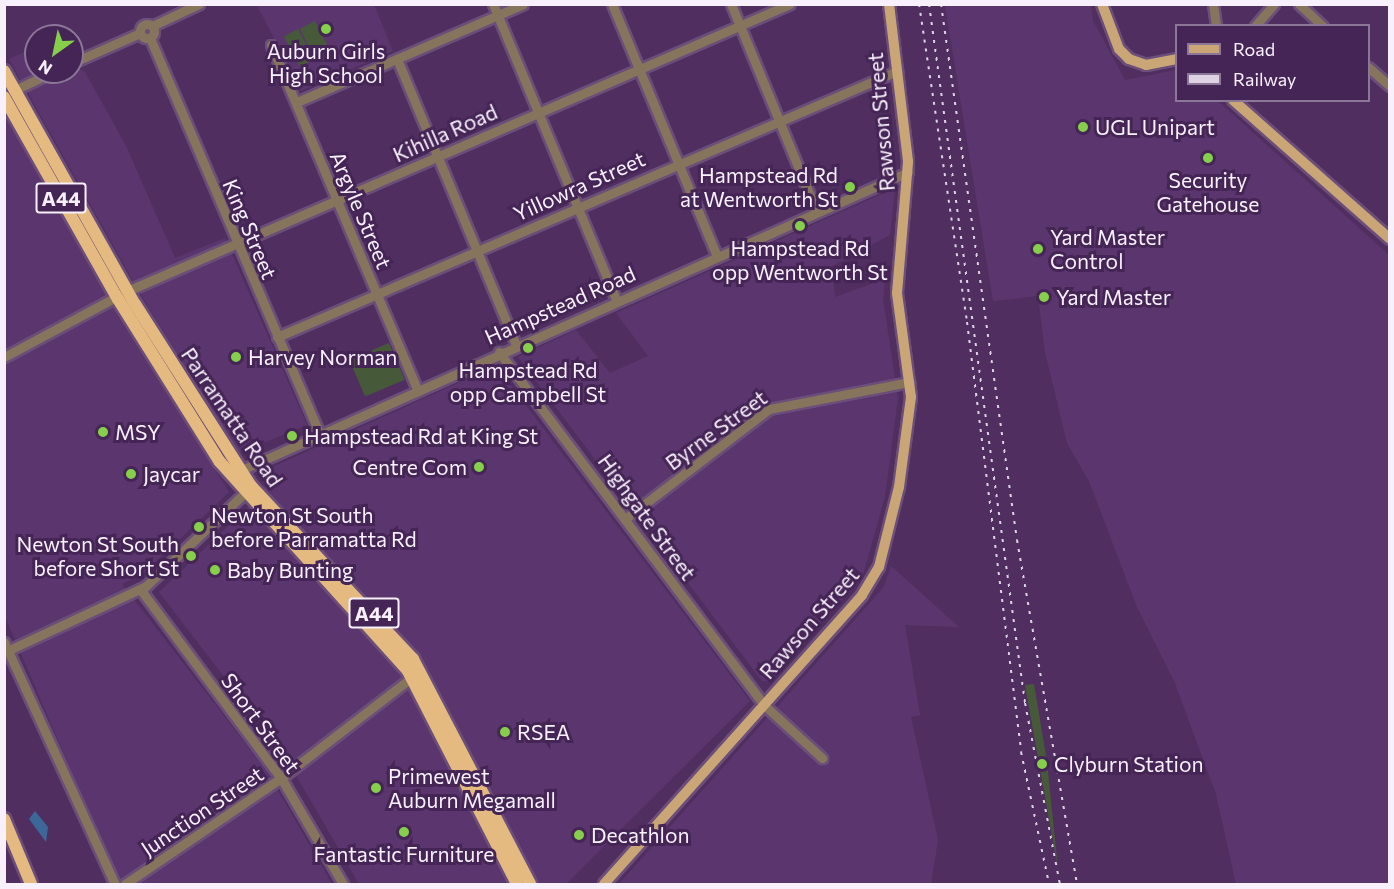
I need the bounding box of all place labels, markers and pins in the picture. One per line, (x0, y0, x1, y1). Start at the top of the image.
marker: Auburn Girls High School (319, 22, 333, 36)
place label: Auburn Girls High School (267, 38, 385, 88)
place label: UGL Unipart (1095, 114, 1215, 140)
marker: UGL Unipart (1076, 120, 1090, 134)
marker: Security Gatehouse (1201, 151, 1215, 165)
place label: Hampstead Rd at Wentworth St (680, 162, 838, 212)
place label: Security Gatehouse (1157, 167, 1259, 217)
marker: Hampstead Rd at Wentworth St (843, 180, 857, 194)
marker: Hampstead Rd opp Wentworth St (793, 219, 807, 233)
place label: Yard Master Control (1050, 224, 1165, 274)
place label: Hampstead Rd opp Wentworth St (712, 235, 888, 285)
marker: Yard Master Control (1031, 242, 1045, 256)
place label: Yard Master (1056, 284, 1171, 310)
marker: Yard Master (1037, 290, 1051, 304)
marker: Hampstead Rd opp Campbell St (521, 341, 535, 355)
place label: Harvey Norman (248, 344, 397, 370)
marker: Harvey Norman (229, 350, 243, 364)
place label: Hampstead Rd opp Campbell St (450, 357, 606, 407)
place label: MSY (115, 419, 161, 445)
place label: Hampstead Rd at King St (304, 423, 538, 449)
marker: MSY (96, 425, 110, 439)
marker: Hampstead Rd at King St (285, 429, 299, 443)
place label: Centre Com (353, 454, 467, 480)
marker: Centre Com (472, 460, 486, 474)
place label: Jaycar (143, 461, 200, 487)
marker: Jaycar (124, 467, 138, 481)
place label: Newton St South before Parramatta Rd (211, 502, 417, 552)
marker: Newton St South before Parramatta Rd (192, 520, 206, 534)
place label: Newton St South before Short St (17, 531, 179, 581)
marker: Newton St South before Short St (184, 549, 198, 563)
place label: Baby Bunting (227, 557, 353, 583)
marker: Baby Bunting (208, 563, 222, 577)
place label: RSEA (517, 719, 570, 745)
marker: RSEA (498, 725, 512, 739)
place label: Clyburn Station (1054, 751, 1203, 777)
marker: Clyburn Station (1035, 757, 1049, 771)
place label: Primewest Auburn Megamall (388, 763, 556, 813)
marker: Primewest Auburn Megamall (369, 781, 383, 795)
place label: Decathlon (591, 822, 689, 848)
marker: Fantastic Furniture (397, 825, 411, 839)
marker: Decathlon (572, 828, 586, 842)
place label: Fantastic Furniture (314, 841, 494, 867)

